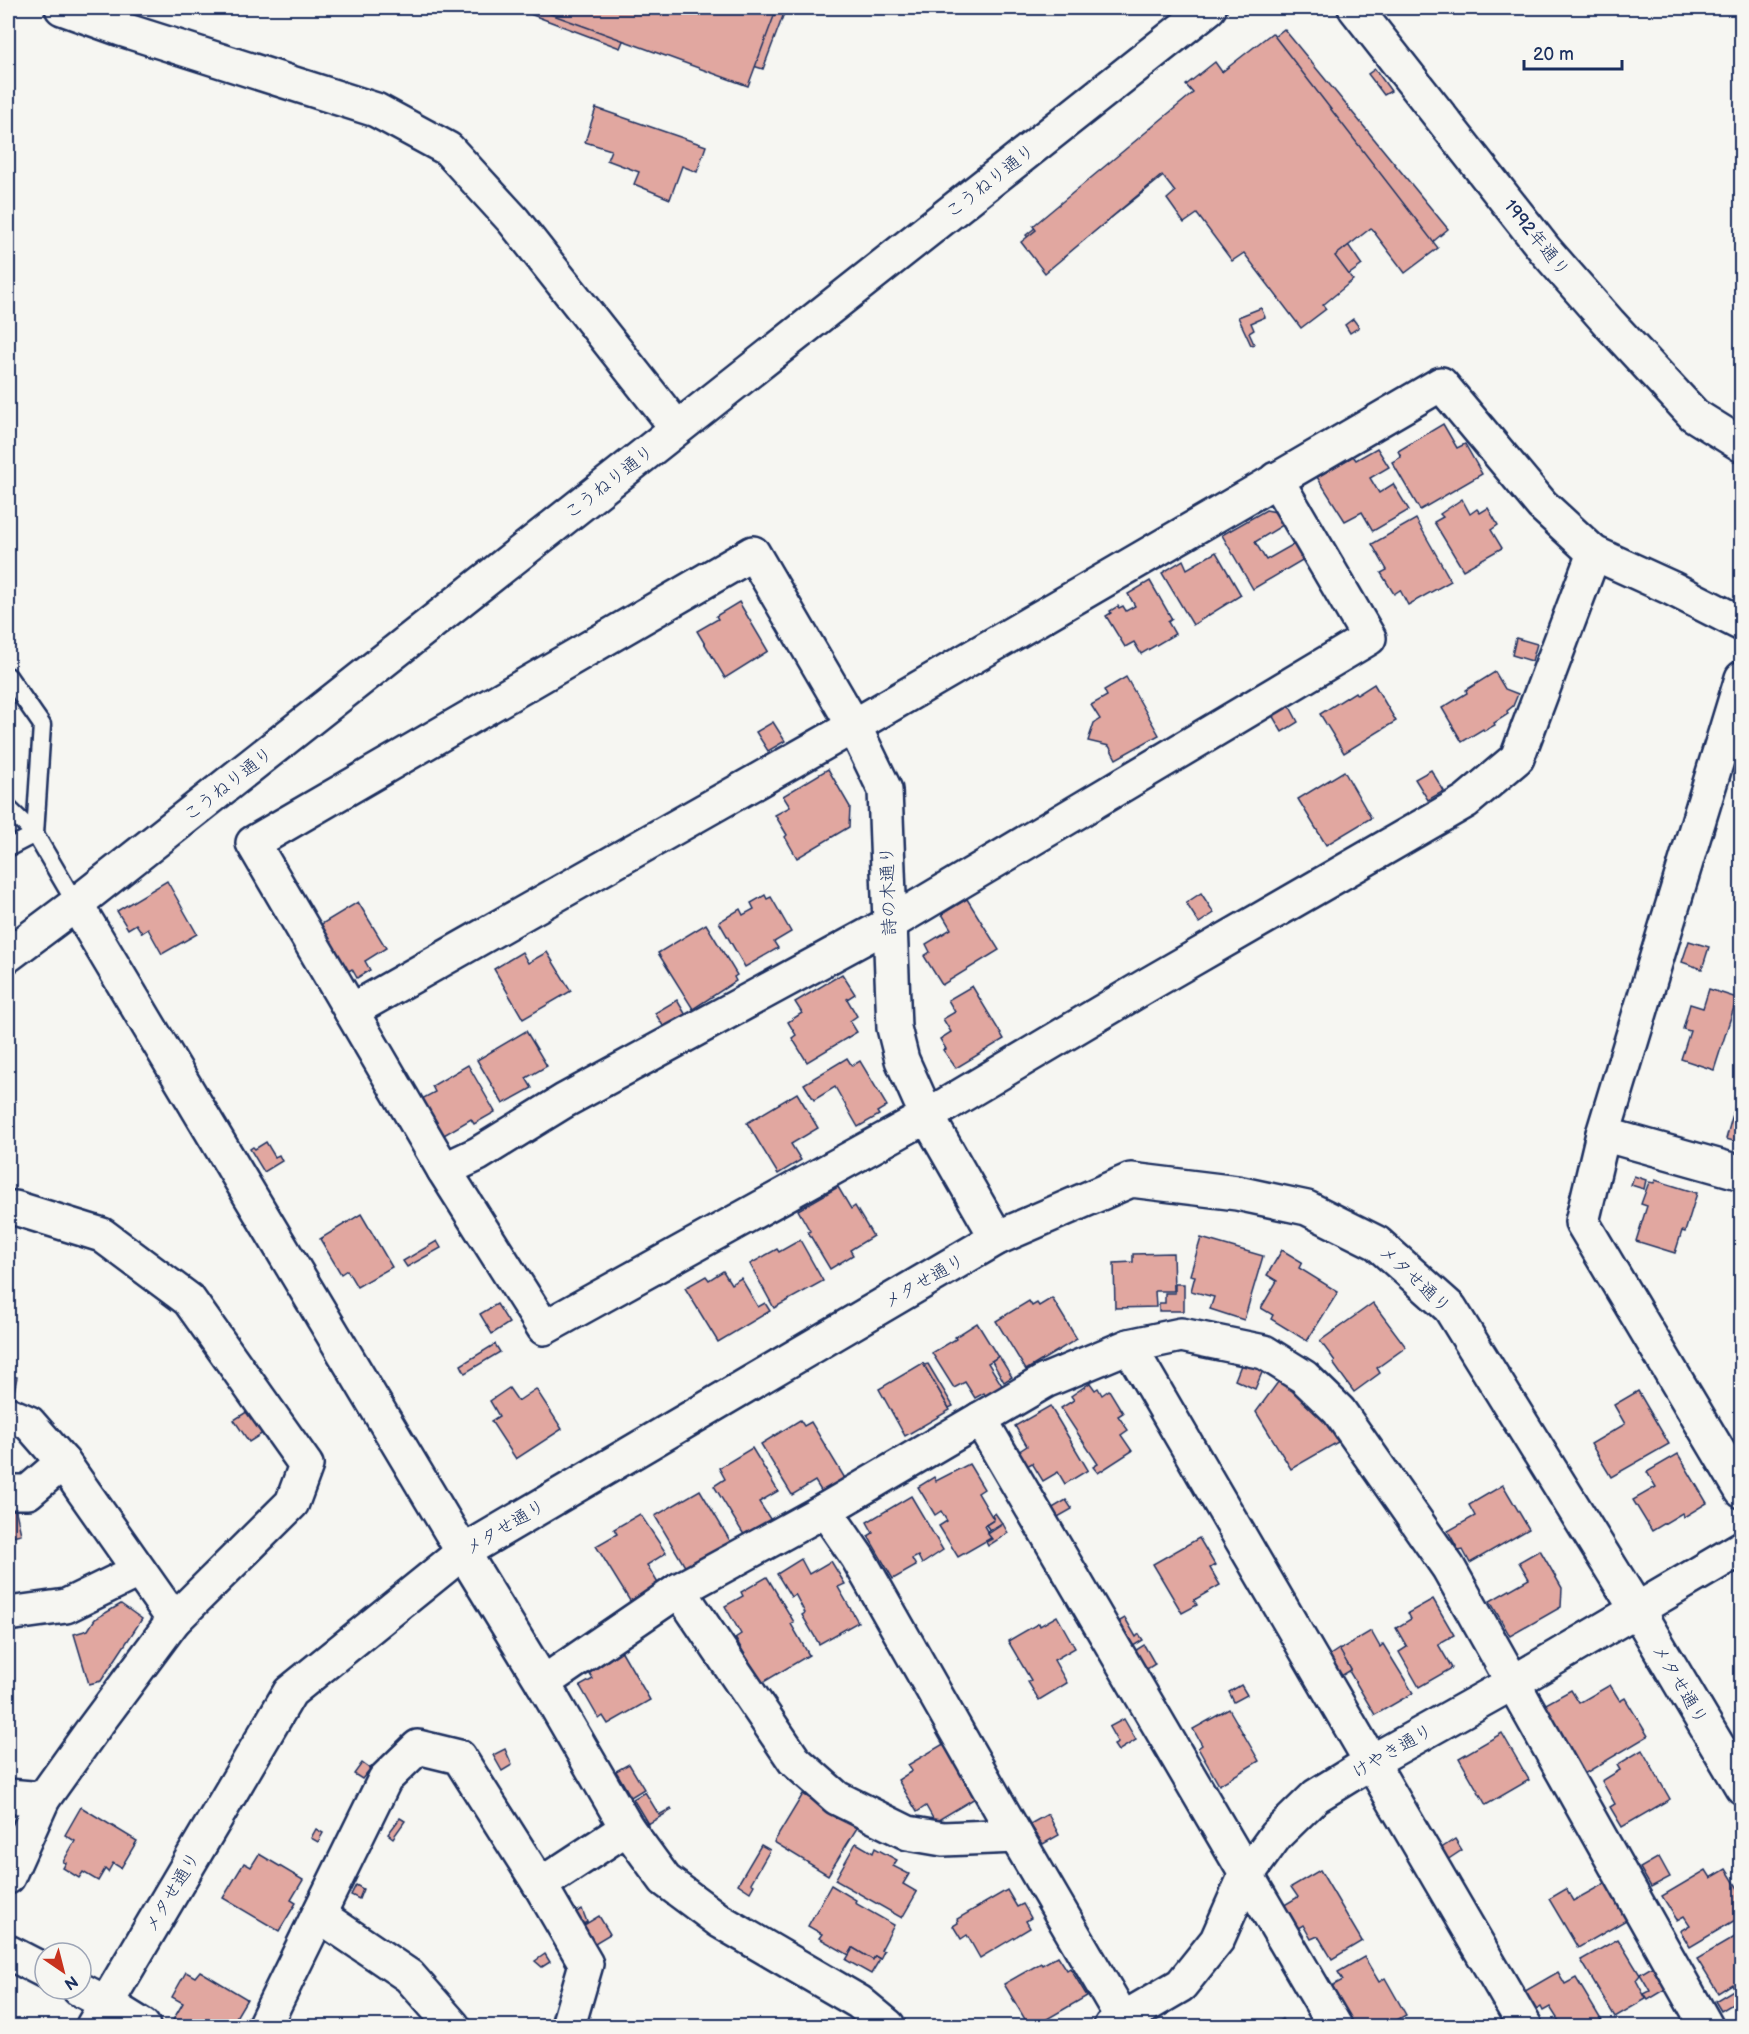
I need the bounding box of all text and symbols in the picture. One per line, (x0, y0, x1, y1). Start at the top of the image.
scale bar (1524, 33, 1622, 71)
text: 20 m (1533, 44, 1574, 65)
street label: こうねり通り (941, 140, 1039, 223)
street label: 1992年通り (1499, 196, 1574, 281)
street label: こうねり通り (560, 441, 658, 524)
street label: こうねり通り (179, 743, 277, 826)
street label: 詩の木通り (876, 846, 901, 936)
street label: メタせ通り (1375, 1241, 1455, 1318)
street label: メタせ通り (880, 1250, 968, 1313)
street label: メタせ通り (461, 1495, 549, 1560)
street label: メタせ通り (1647, 1640, 1712, 1728)
street label: けやき通り (1348, 1720, 1436, 1783)
street label: メタせ通り (140, 1848, 205, 1936)
north arrow (33, 1941, 93, 2001)
text: N (60, 1971, 81, 1993)

